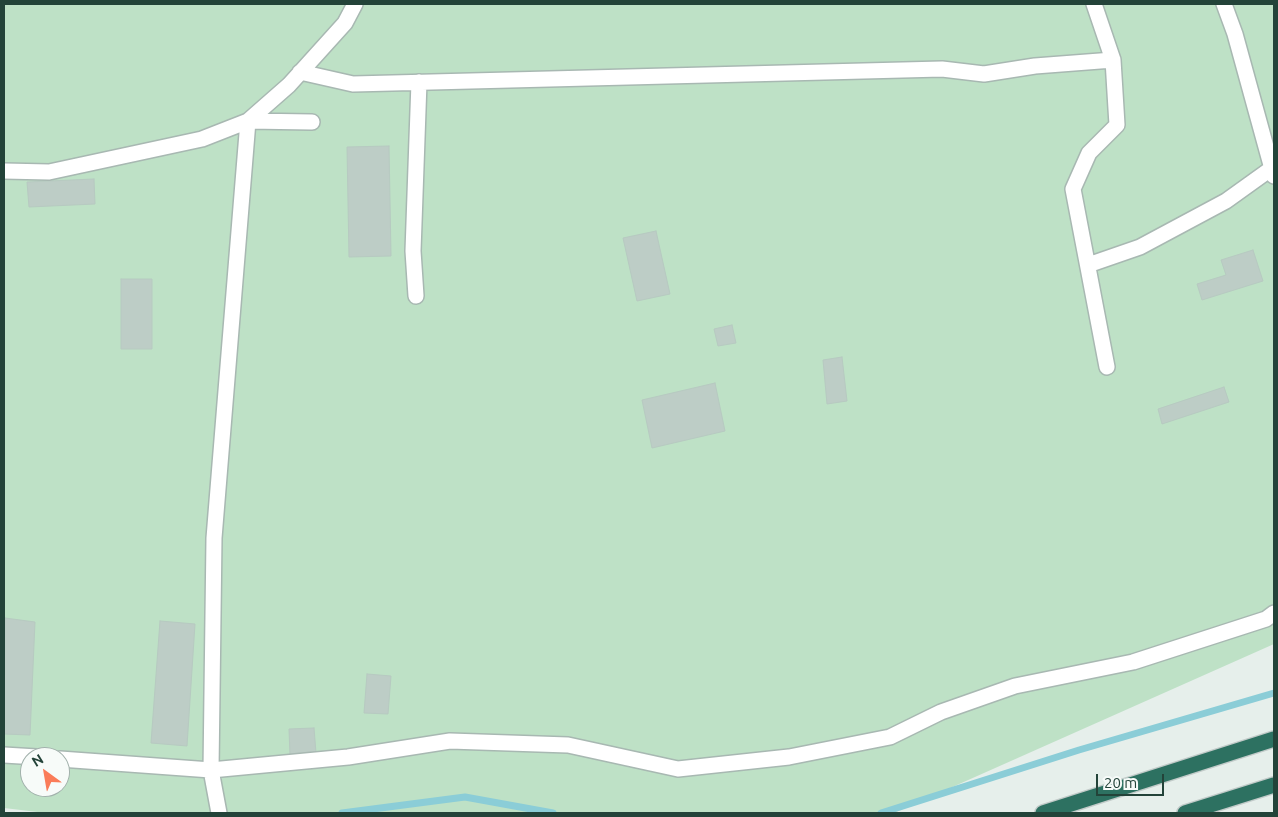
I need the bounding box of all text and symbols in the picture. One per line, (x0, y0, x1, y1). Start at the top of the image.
north arrow (20, 747, 70, 797)
text: N (29, 751, 46, 770)
scale bar (1098, 764, 1166, 796)
text: 20 m (1104, 774, 1137, 791)

